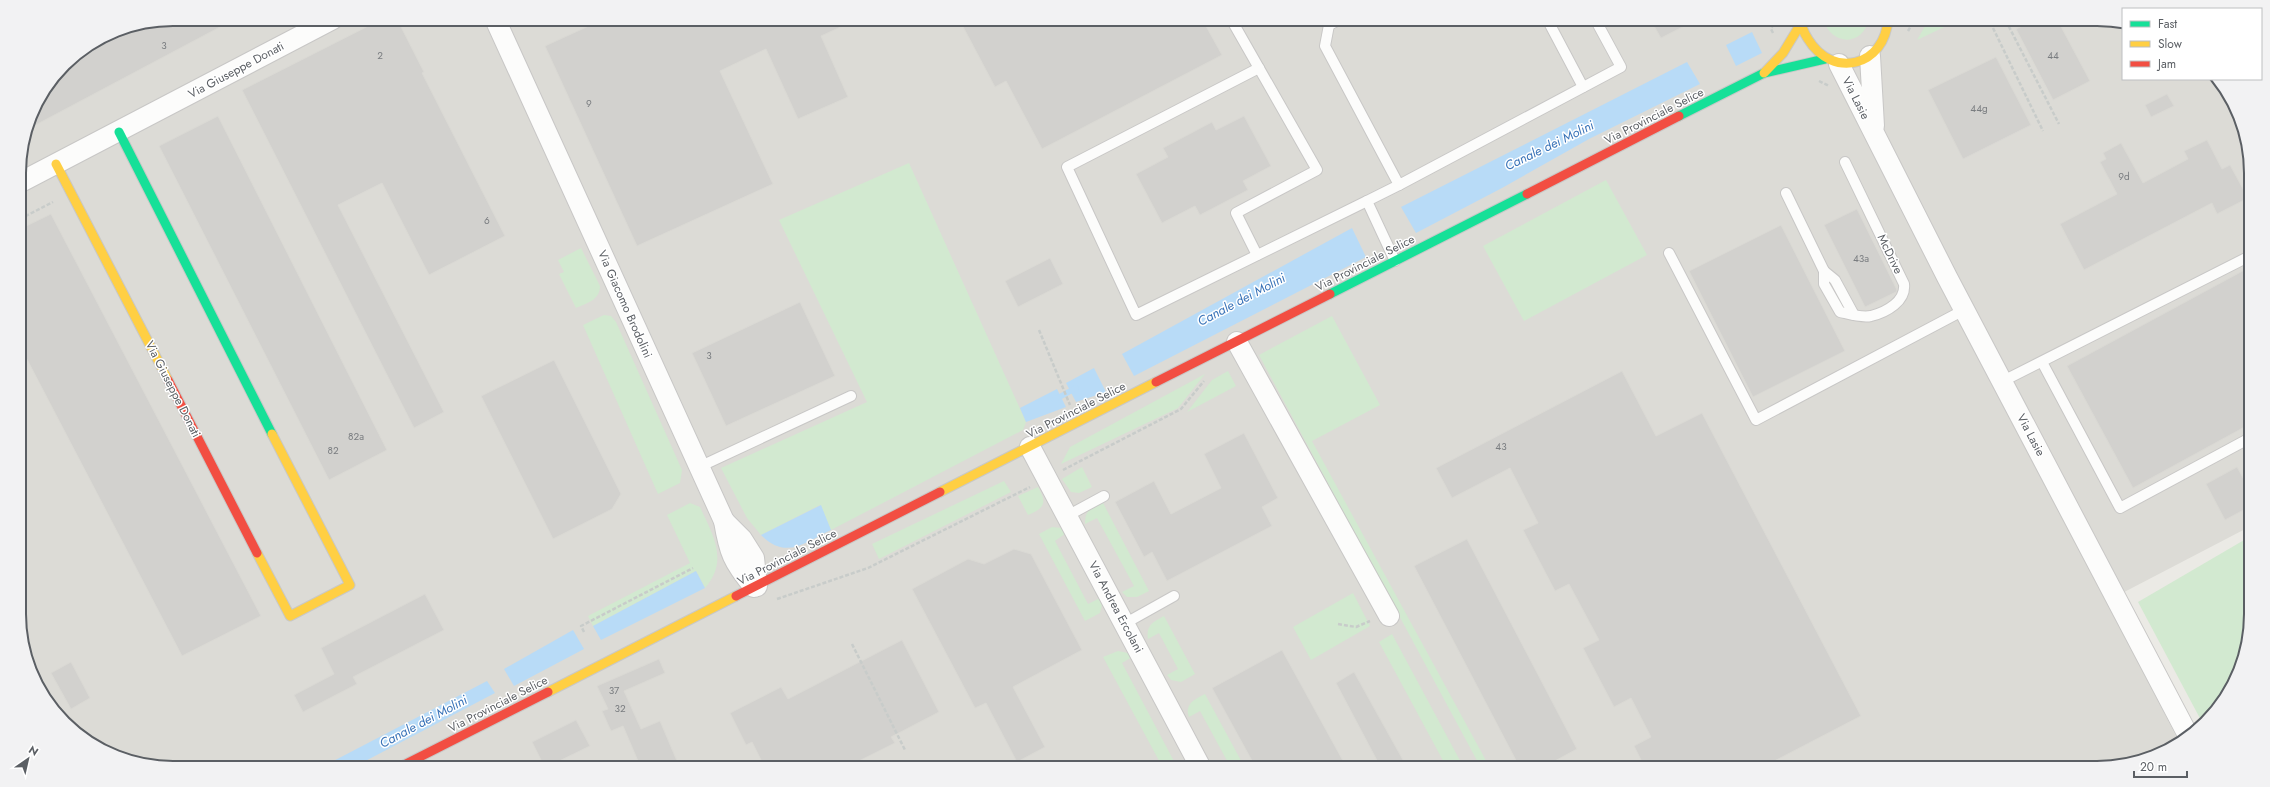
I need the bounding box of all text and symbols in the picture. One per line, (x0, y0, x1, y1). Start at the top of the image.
legend (2122, 8, 2262, 80)
text: Fast (2158, 15, 2177, 33)
text: Slow (2158, 35, 2183, 53)
street label: Via Giuseppe Donati (185, 37, 287, 103)
house number: 3 (161, 38, 167, 53)
house number: 2 (377, 48, 383, 63)
house number: 44 (2047, 48, 2059, 63)
text: Jam (2156, 55, 2176, 73)
street label: Via Lasie (1838, 74, 1874, 122)
street label: Via Provinciale Selice (1601, 83, 1707, 149)
house number: 9 (586, 96, 592, 111)
house number: 44g (1970, 101, 1988, 116)
water label: Canale dei Molini (1501, 115, 1598, 175)
house number: 9d (2118, 169, 2130, 184)
house number: 6 (484, 213, 490, 228)
street label: Via Provinciale Selice (1312, 230, 1418, 296)
street label: McDrive (1873, 231, 1907, 277)
street label: Via Giacomo Brodolini (593, 247, 657, 361)
house number: 43a (1853, 251, 1869, 266)
water label: Canale dei Molini (1194, 268, 1289, 331)
street label: Via Giuseppe Donati (141, 338, 205, 440)
house number: 3 (706, 348, 712, 363)
street label: Via Provinciale Selice (1023, 377, 1129, 443)
street label: Via Lasie (2012, 411, 2050, 459)
house number: 82a (348, 429, 364, 444)
house number: 43 (1495, 439, 1507, 454)
house number: 82 (327, 443, 339, 458)
street label: Via Provinciale Selice (734, 524, 840, 590)
street label: Via Andrea Ercolani (1084, 558, 1148, 656)
street label: Via Provinciale Selice (445, 671, 551, 737)
house number: 37 (609, 683, 620, 698)
water label: Canale dei Molini (376, 690, 471, 753)
house number: 32 (614, 701, 626, 716)
north arrow (8, 739, 48, 779)
text: N (25, 742, 42, 760)
scale bar (2134, 753, 2187, 779)
text: 20 m (2140, 758, 2167, 776)

